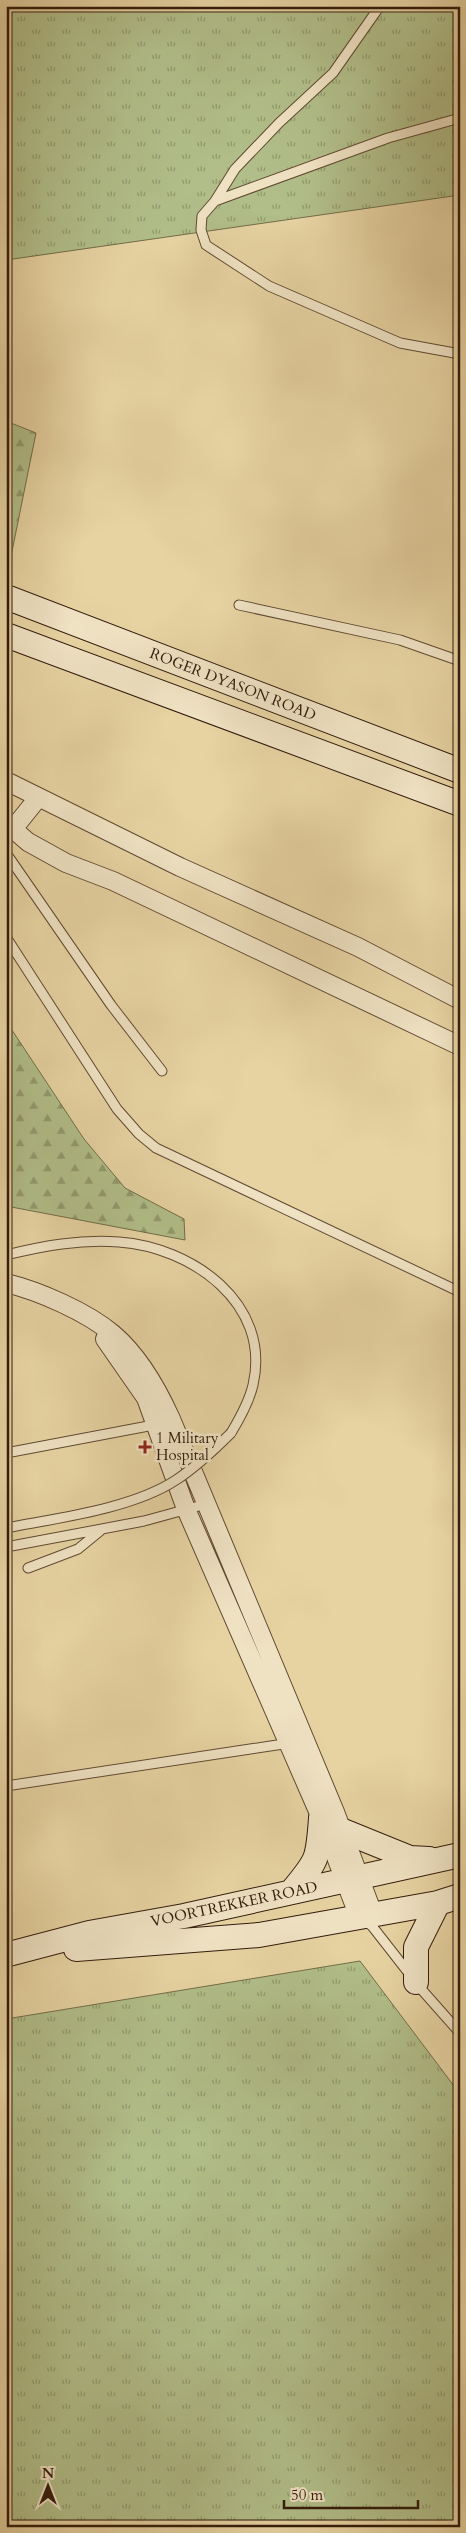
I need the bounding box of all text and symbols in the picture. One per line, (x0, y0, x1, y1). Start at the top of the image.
street label: ROGER DYASON ROAD (147, 643, 319, 725)
place label: 1 Military Hospital (156, 1428, 219, 1465)
marker: 1 Military Hospital (138, 1440, 152, 1454)
street label: VOORTREKKER ROAD (149, 1877, 319, 1931)
north arrow (22, 2460, 72, 2510)
text: N (42, 2464, 54, 2483)
scale bar (284, 2478, 417, 2510)
text: 50 m (291, 2485, 323, 2505)

